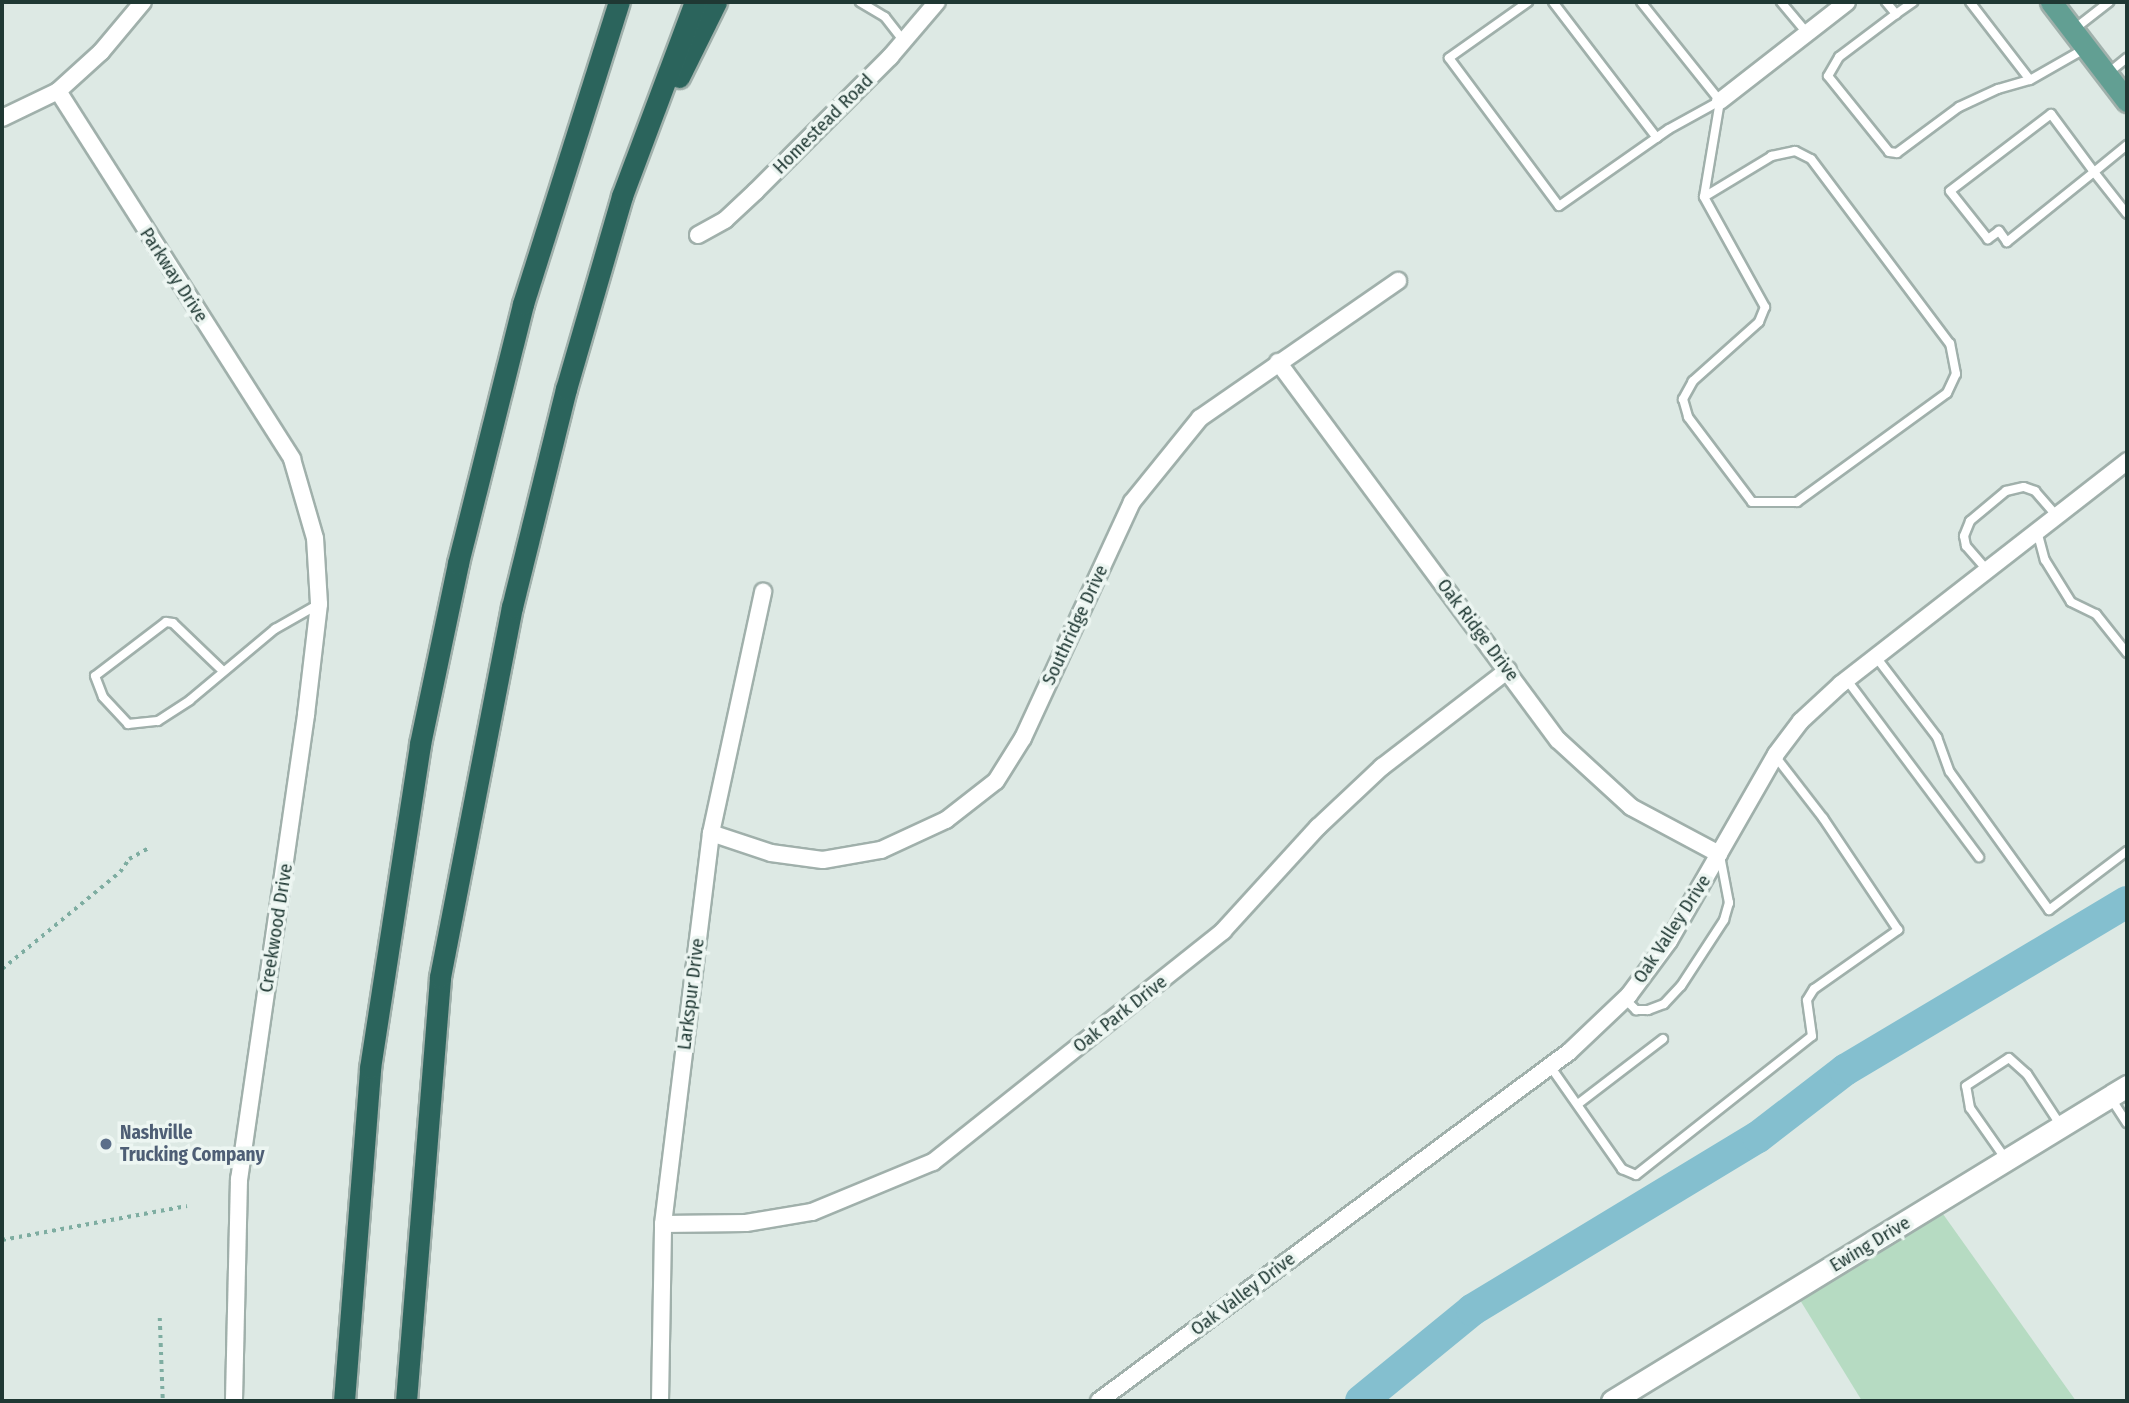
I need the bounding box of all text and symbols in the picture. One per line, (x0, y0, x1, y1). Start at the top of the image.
street label: Homestead Road (768, 69, 878, 179)
street label: Parkway Drive (135, 223, 213, 327)
street label: Southridge Drive (1037, 561, 1113, 689)
street label: Oak Ridge Drive (1432, 574, 1524, 686)
street label: Creekwood Drive (255, 862, 297, 994)
street label: Oak Valley Drive (1628, 870, 1716, 988)
street label: Larkspur Drive (673, 937, 709, 1051)
street label: Oak Park Drive (1069, 970, 1171, 1058)
place label: Nashville Trucking Company (120, 1122, 264, 1166)
marker: Nashville Trucking Company (98, 1136, 114, 1152)
street label: Ewing Drive (1826, 1211, 1914, 1277)
street label: Oak Valley Drive (1186, 1247, 1300, 1341)

